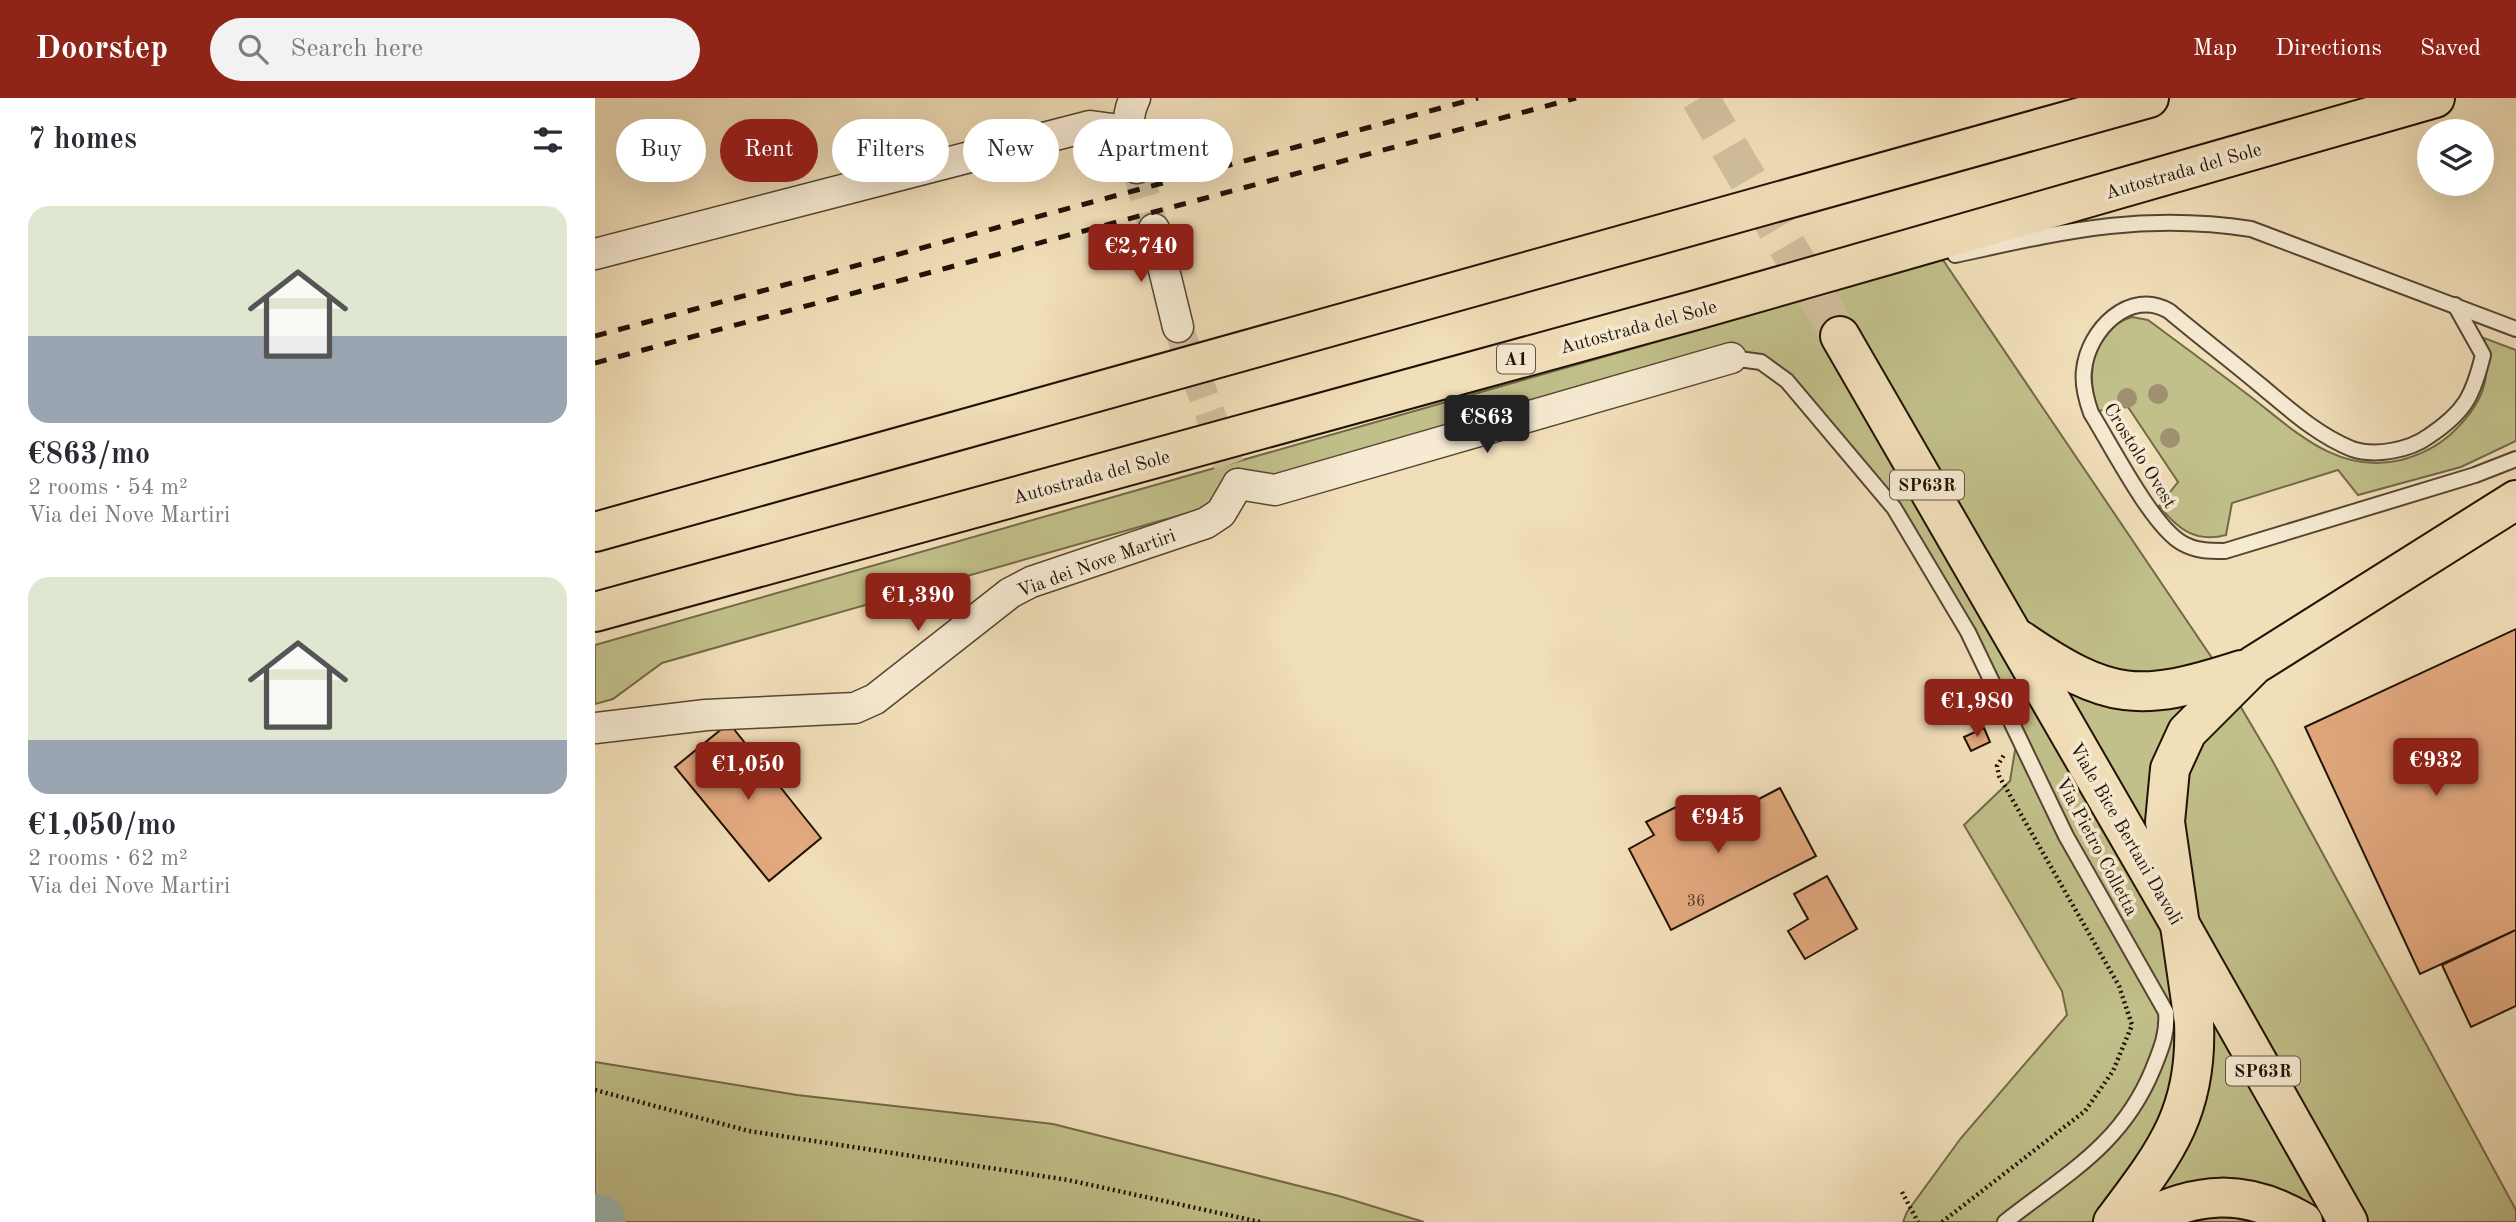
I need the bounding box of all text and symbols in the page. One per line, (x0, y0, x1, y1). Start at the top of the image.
search box (210, 18, 700, 81)
icon: search (234, 30, 272, 68)
text: Doorstep (35, 33, 168, 66)
text: Search here (290, 36, 423, 62)
text: Map (2193, 37, 2237, 61)
text: Directions (2275, 37, 2382, 61)
text: Saved (2420, 37, 2481, 61)
chip: Buy (616, 119, 706, 182)
chip: Rent (720, 119, 818, 182)
chip: Filters (832, 119, 949, 182)
chip: New (963, 119, 1059, 182)
chip: Apartment (1073, 119, 1233, 182)
map controls (2417, 119, 2494, 196)
button: layers (2417, 119, 2494, 196)
icon: filters (529, 121, 567, 159)
text: 7 homes (28, 125, 137, 155)
street label: Autostrada del Sole (2103, 141, 2264, 204)
pin: €2,740 (1084, 225, 1198, 284)
text: €2,740 (1104, 235, 1178, 258)
icon: home (235, 251, 361, 377)
street label: Autostrada del Sole (1558, 298, 1719, 359)
road number: A1 (1497, 344, 1535, 374)
pin: €863 (1446, 396, 1528, 455)
street label: Crostolo Ovest (2099, 400, 2179, 512)
text: €863 (1460, 406, 1514, 429)
text: €863/mo (28, 440, 150, 470)
street label: Autostrada del Sole (1011, 448, 1172, 509)
road number: SP63R (1890, 470, 1964, 500)
text: 2 rooms · 54 m² (28, 476, 188, 499)
text: Via dei Nove Martiri (28, 504, 230, 527)
street label: Via dei Nove Martiri (1015, 527, 1179, 602)
pin: €1,390 (861, 574, 975, 633)
text: €1,390 (881, 584, 955, 607)
icon: home (235, 622, 361, 748)
pin: €1,980 (1920, 680, 2034, 739)
text: €1,980 (1940, 690, 2014, 713)
pin: €932 (2395, 738, 2477, 798)
street label: Viale Bice Bertani Davoli (2065, 740, 2185, 929)
pin: €1,050 (691, 742, 805, 802)
text: €932 (2409, 749, 2463, 772)
text: €1,050 (711, 753, 785, 776)
street label: Via Pietro Colletta (2051, 775, 2140, 920)
pin: €945 (1677, 796, 1759, 855)
text: €945 (1691, 806, 1745, 829)
text: €1,050/mo (28, 811, 176, 841)
text: 2 rooms · 62 m² (28, 847, 188, 870)
text: Via dei Nove Martiri (28, 875, 230, 898)
house number: 36 (1687, 894, 1705, 910)
road number: SP63R (2226, 1056, 2300, 1086)

